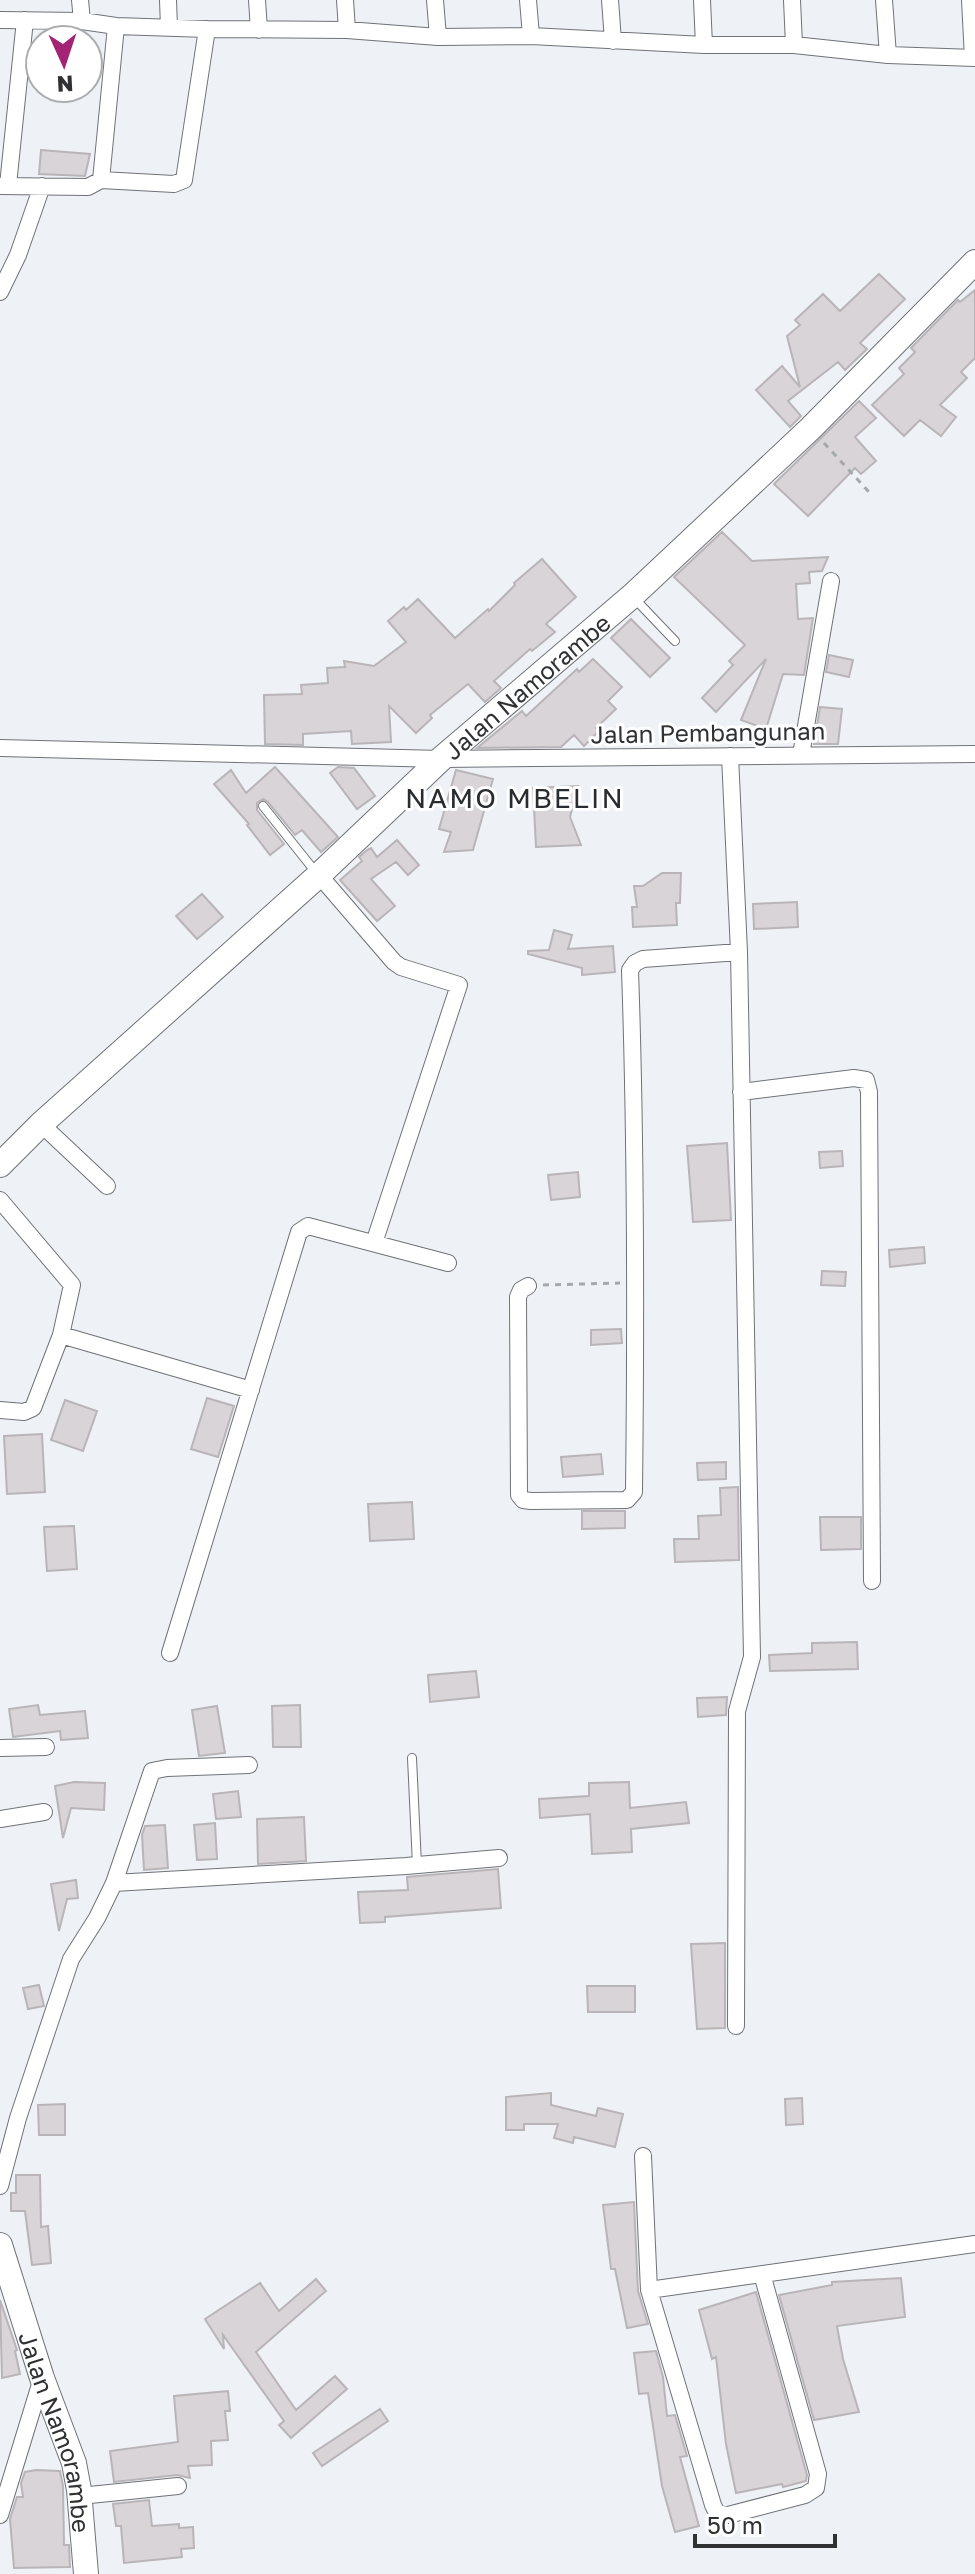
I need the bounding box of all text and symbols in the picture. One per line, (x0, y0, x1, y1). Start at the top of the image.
north arrow (24, 24, 104, 104)
text: N (56, 71, 74, 98)
street label: Jalan Namorambe (438, 607, 615, 765)
street label: Jalan Pembangunan (590, 715, 826, 749)
district label: NAMO MBELIN (405, 781, 625, 814)
street label: Jalan Namorambe (14, 2328, 97, 2534)
scale bar (695, 2498, 835, 2548)
text: 50 m (707, 2510, 763, 2539)

